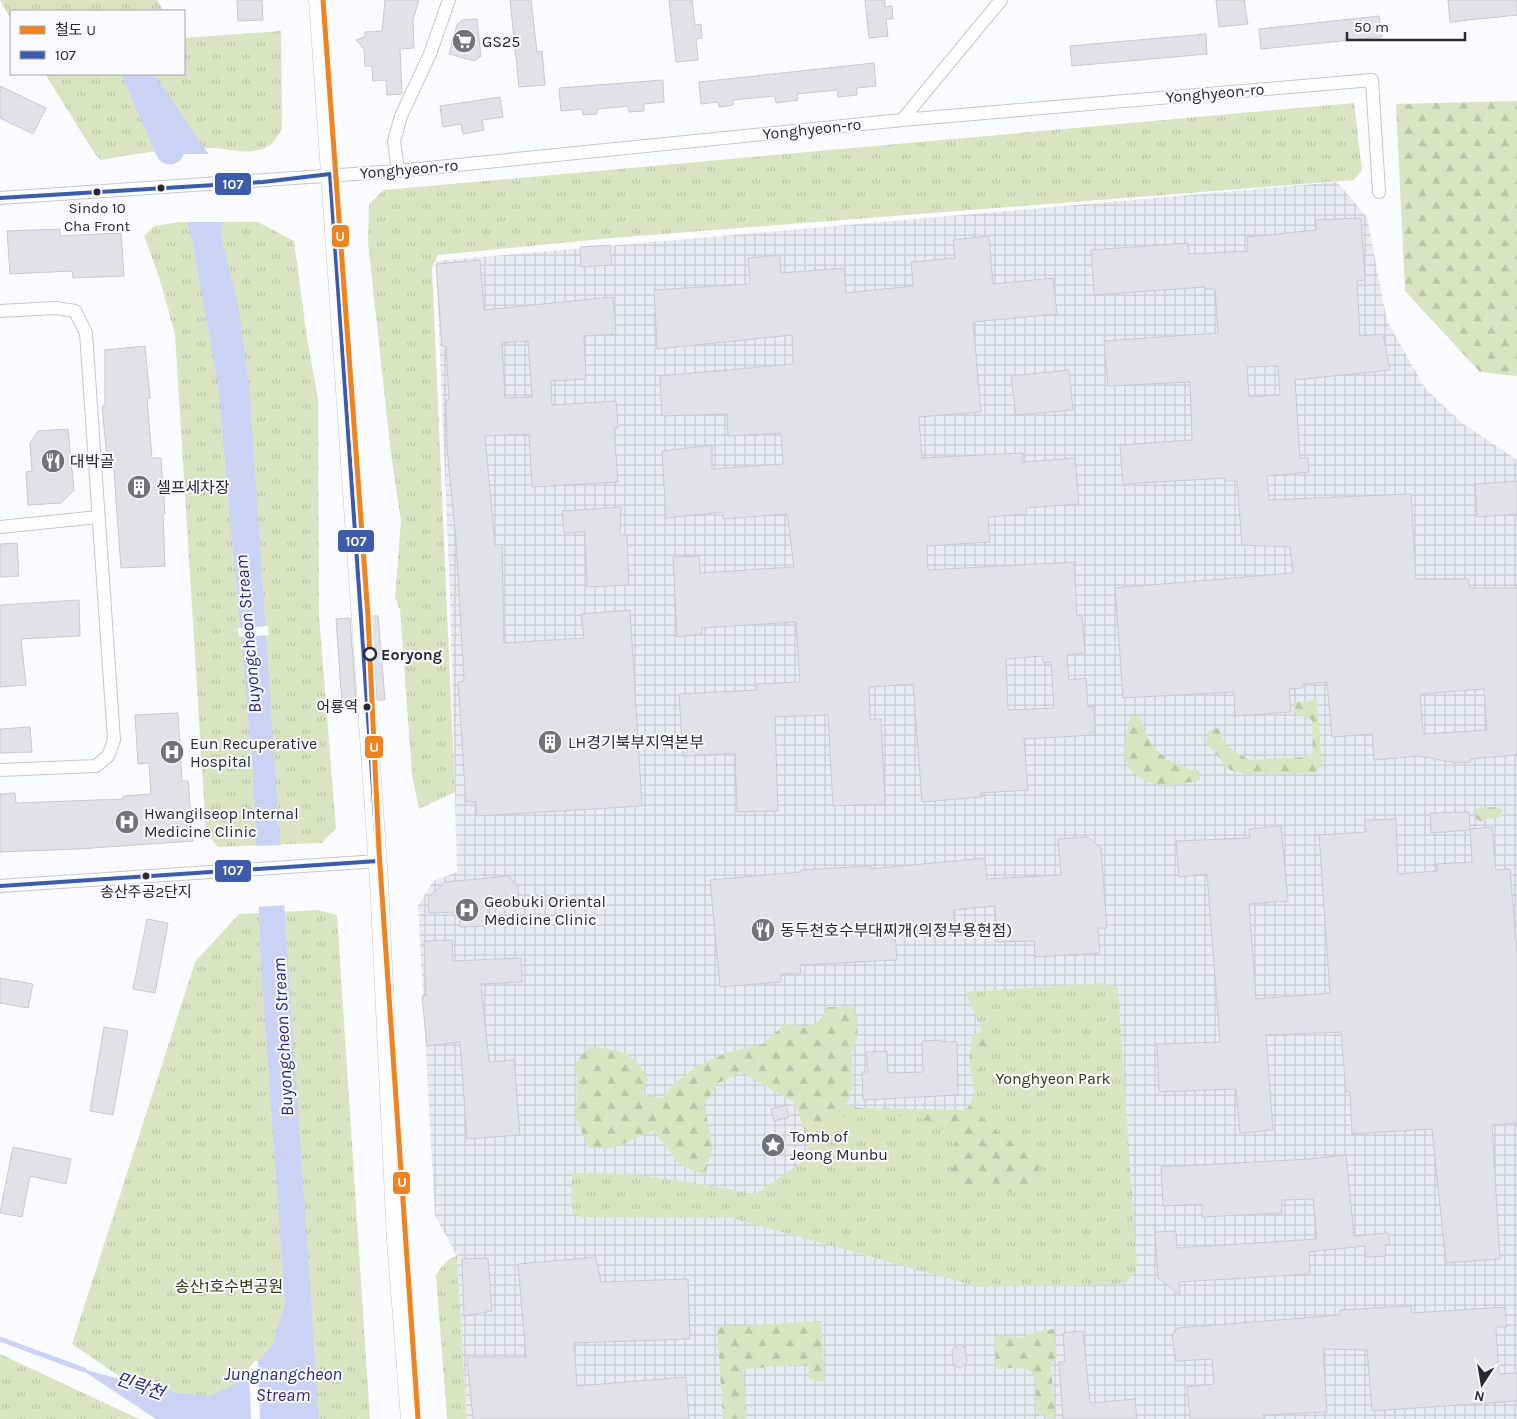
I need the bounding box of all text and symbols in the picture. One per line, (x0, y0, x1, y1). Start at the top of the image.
legend (10, 10, 185, 75)
scale bar (1347, 10, 1464, 42)
text: 50 m (1354, 18, 1389, 36)
text: 철도 U (55, 21, 96, 39)
supermarket icon: GS25 (451, 28, 477, 54)
place label: GS25 (482, 32, 520, 51)
text: 107 (55, 46, 76, 64)
street label: Yonghyeon-ro (1165, 79, 1265, 107)
street label: Yonghyeon-ro (762, 114, 862, 144)
street label: Yonghyeon-ro (359, 155, 459, 183)
line badge: 107 (214, 172, 252, 196)
text: 107 (223, 176, 243, 193)
unlabelled marker (156, 183, 166, 193)
marker: Sindo 10 Cha Front (92, 187, 102, 197)
place label: Sindo 10 Cha Front (64, 199, 130, 235)
line badge: U (331, 224, 350, 248)
text: U (335, 228, 345, 245)
restaurant icon: 대박골 (40, 448, 66, 474)
place label: 대박골 (70, 452, 114, 471)
building icon: 셀프세차장 (126, 474, 152, 500)
place label: 셀프세차장 (156, 478, 230, 497)
line badge: 107 (337, 529, 375, 553)
text: 107 (346, 533, 366, 550)
water label: Buyongcheon Stream (230, 554, 266, 714)
place label: Eoryong (381, 645, 442, 664)
marker: Eoryong (363, 647, 377, 661)
place label: 어룡역 (317, 698, 358, 716)
marker: 어룡역 (362, 702, 372, 712)
building icon: LH경기북부지역본부 (537, 729, 563, 755)
place label: LH경기북부지역본부 (568, 733, 704, 752)
place label: Eun Recuperative Hospital (190, 734, 317, 771)
line badge: U (364, 735, 384, 759)
hospital icon: Eun Recuperative Hospital (159, 739, 185, 765)
text: U (369, 739, 379, 756)
place label: Hwangilseop Internal Medicine Clinic (144, 804, 299, 841)
hospital icon: Hwangilseop Internal Medicine Clinic (114, 809, 140, 835)
line badge: 107 (214, 859, 252, 883)
text: 107 (223, 862, 243, 879)
marker: 송산주공2단지 (141, 871, 151, 881)
place label: 송산주공2단지 (100, 883, 192, 901)
place label: Geobuki Oriental Medicine Clinic (484, 892, 606, 929)
hospital icon: Geobuki Oriental Medicine Clinic (454, 897, 480, 923)
restaurant icon: 동두천호수부대찌개(의정부용현점) (750, 917, 776, 943)
place label: 동두천호수부대찌개(의정부용현점) (780, 921, 1012, 940)
water label: Buyongcheon Stream (268, 957, 298, 1117)
park label: Yonghyeon Park (995, 1069, 1111, 1088)
place label: Tomb of Jeong Munbu (790, 1127, 888, 1164)
place icon: Tomb of Jeong Munbu (760, 1132, 786, 1158)
line badge: U (392, 1171, 411, 1195)
text: U (397, 1174, 407, 1191)
park label: 송산1호수변공원 (175, 1277, 283, 1296)
north arrow (1457, 1359, 1507, 1409)
water label: Jungnangcheon Stream (224, 1363, 342, 1406)
water label: 민락천 (113, 1368, 169, 1405)
text: N (1473, 1387, 1486, 1406)

